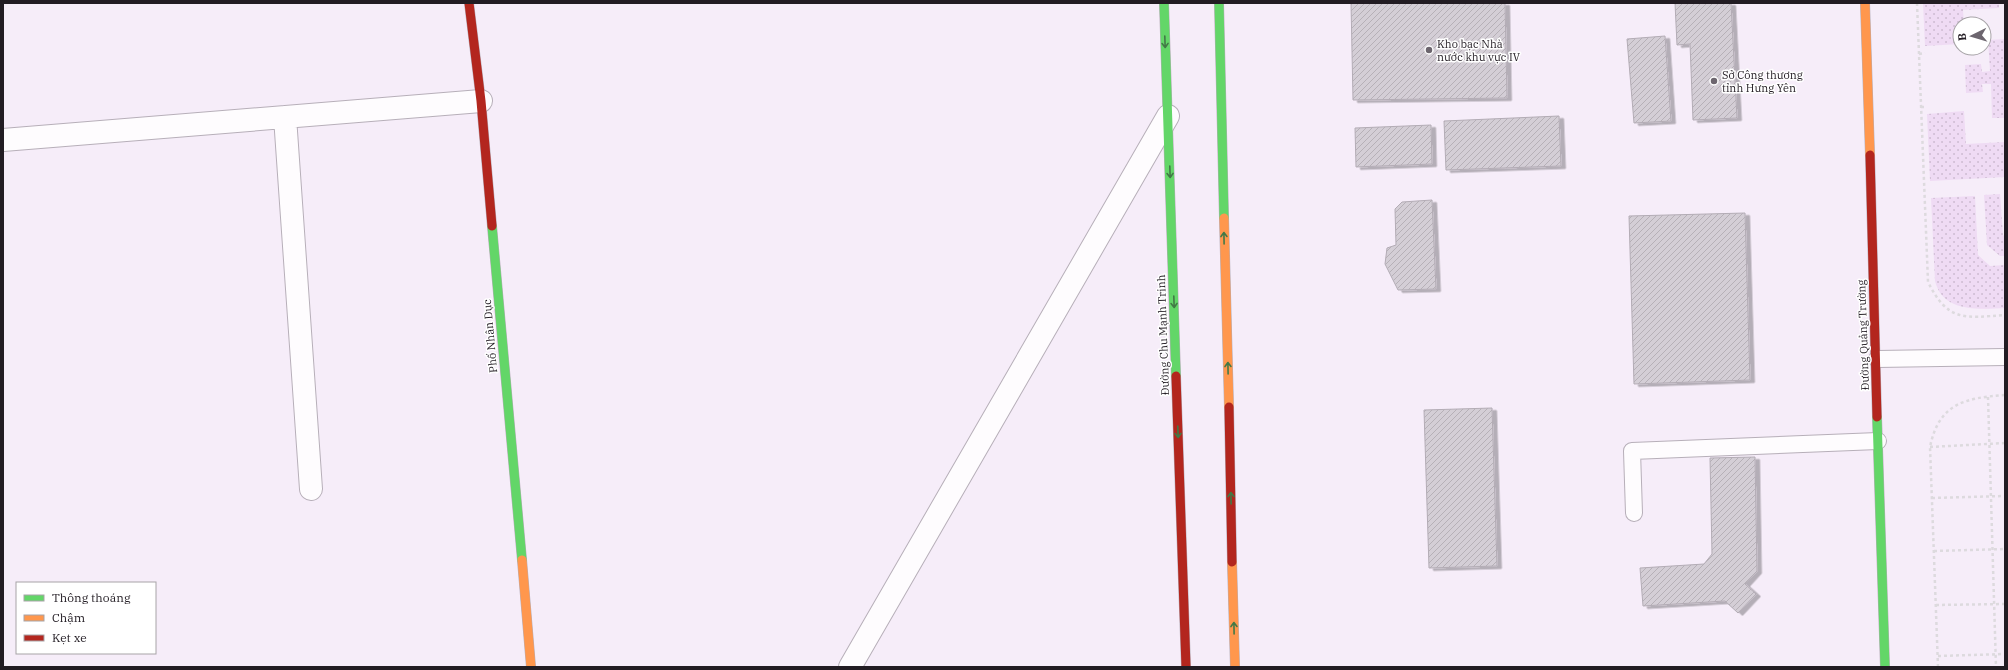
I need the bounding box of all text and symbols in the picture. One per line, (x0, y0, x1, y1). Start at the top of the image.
north arrow (1952, 16, 1992, 56)
text: B (1955, 32, 1969, 41)
one-way arrow (1161, 35, 1169, 48)
place label: Kho bạc Nhà nước khu vực IV (1437, 37, 1521, 64)
marker: Kho bạc Nhà nước khu vực IV (1424, 45, 1434, 55)
place label: Sở Công thương tỉnh Hưng Yên (1722, 68, 1803, 95)
marker: Sở Công thương tỉnh Hưng Yên (1709, 76, 1719, 86)
one-way arrow (1166, 165, 1173, 178)
one-way arrow (1221, 232, 1228, 245)
street label: Đường Chu Mạnh Trinh (1154, 274, 1172, 396)
street label: Đường Quảng Trường (1854, 279, 1872, 391)
one-way arrow (1170, 295, 1178, 308)
street label: Phố Nhân Dục (480, 298, 500, 373)
one-way arrow (1224, 362, 1231, 375)
one-way arrow (1174, 425, 1182, 438)
one-way arrow (1227, 492, 1235, 505)
legend (16, 582, 156, 654)
text: Thông thoáng (52, 590, 131, 605)
text: Chậm (52, 610, 86, 625)
one-way arrow (1230, 622, 1238, 635)
text: Kẹt xe (52, 630, 87, 645)

